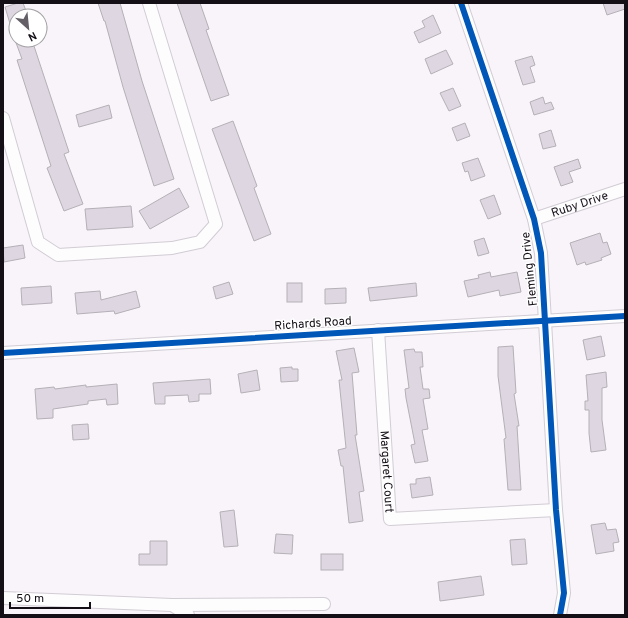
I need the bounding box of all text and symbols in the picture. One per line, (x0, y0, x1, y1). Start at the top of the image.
north arrow (8, 8, 48, 48)
text: N (25, 28, 39, 44)
street label: Ruby Drive (549, 188, 610, 222)
street label: Fleming Drive (518, 231, 542, 307)
street label: Richards Road (274, 313, 352, 335)
street label: Margaret Court (375, 430, 397, 513)
scale bar (10, 584, 90, 610)
text: 50 m (16, 591, 44, 607)

